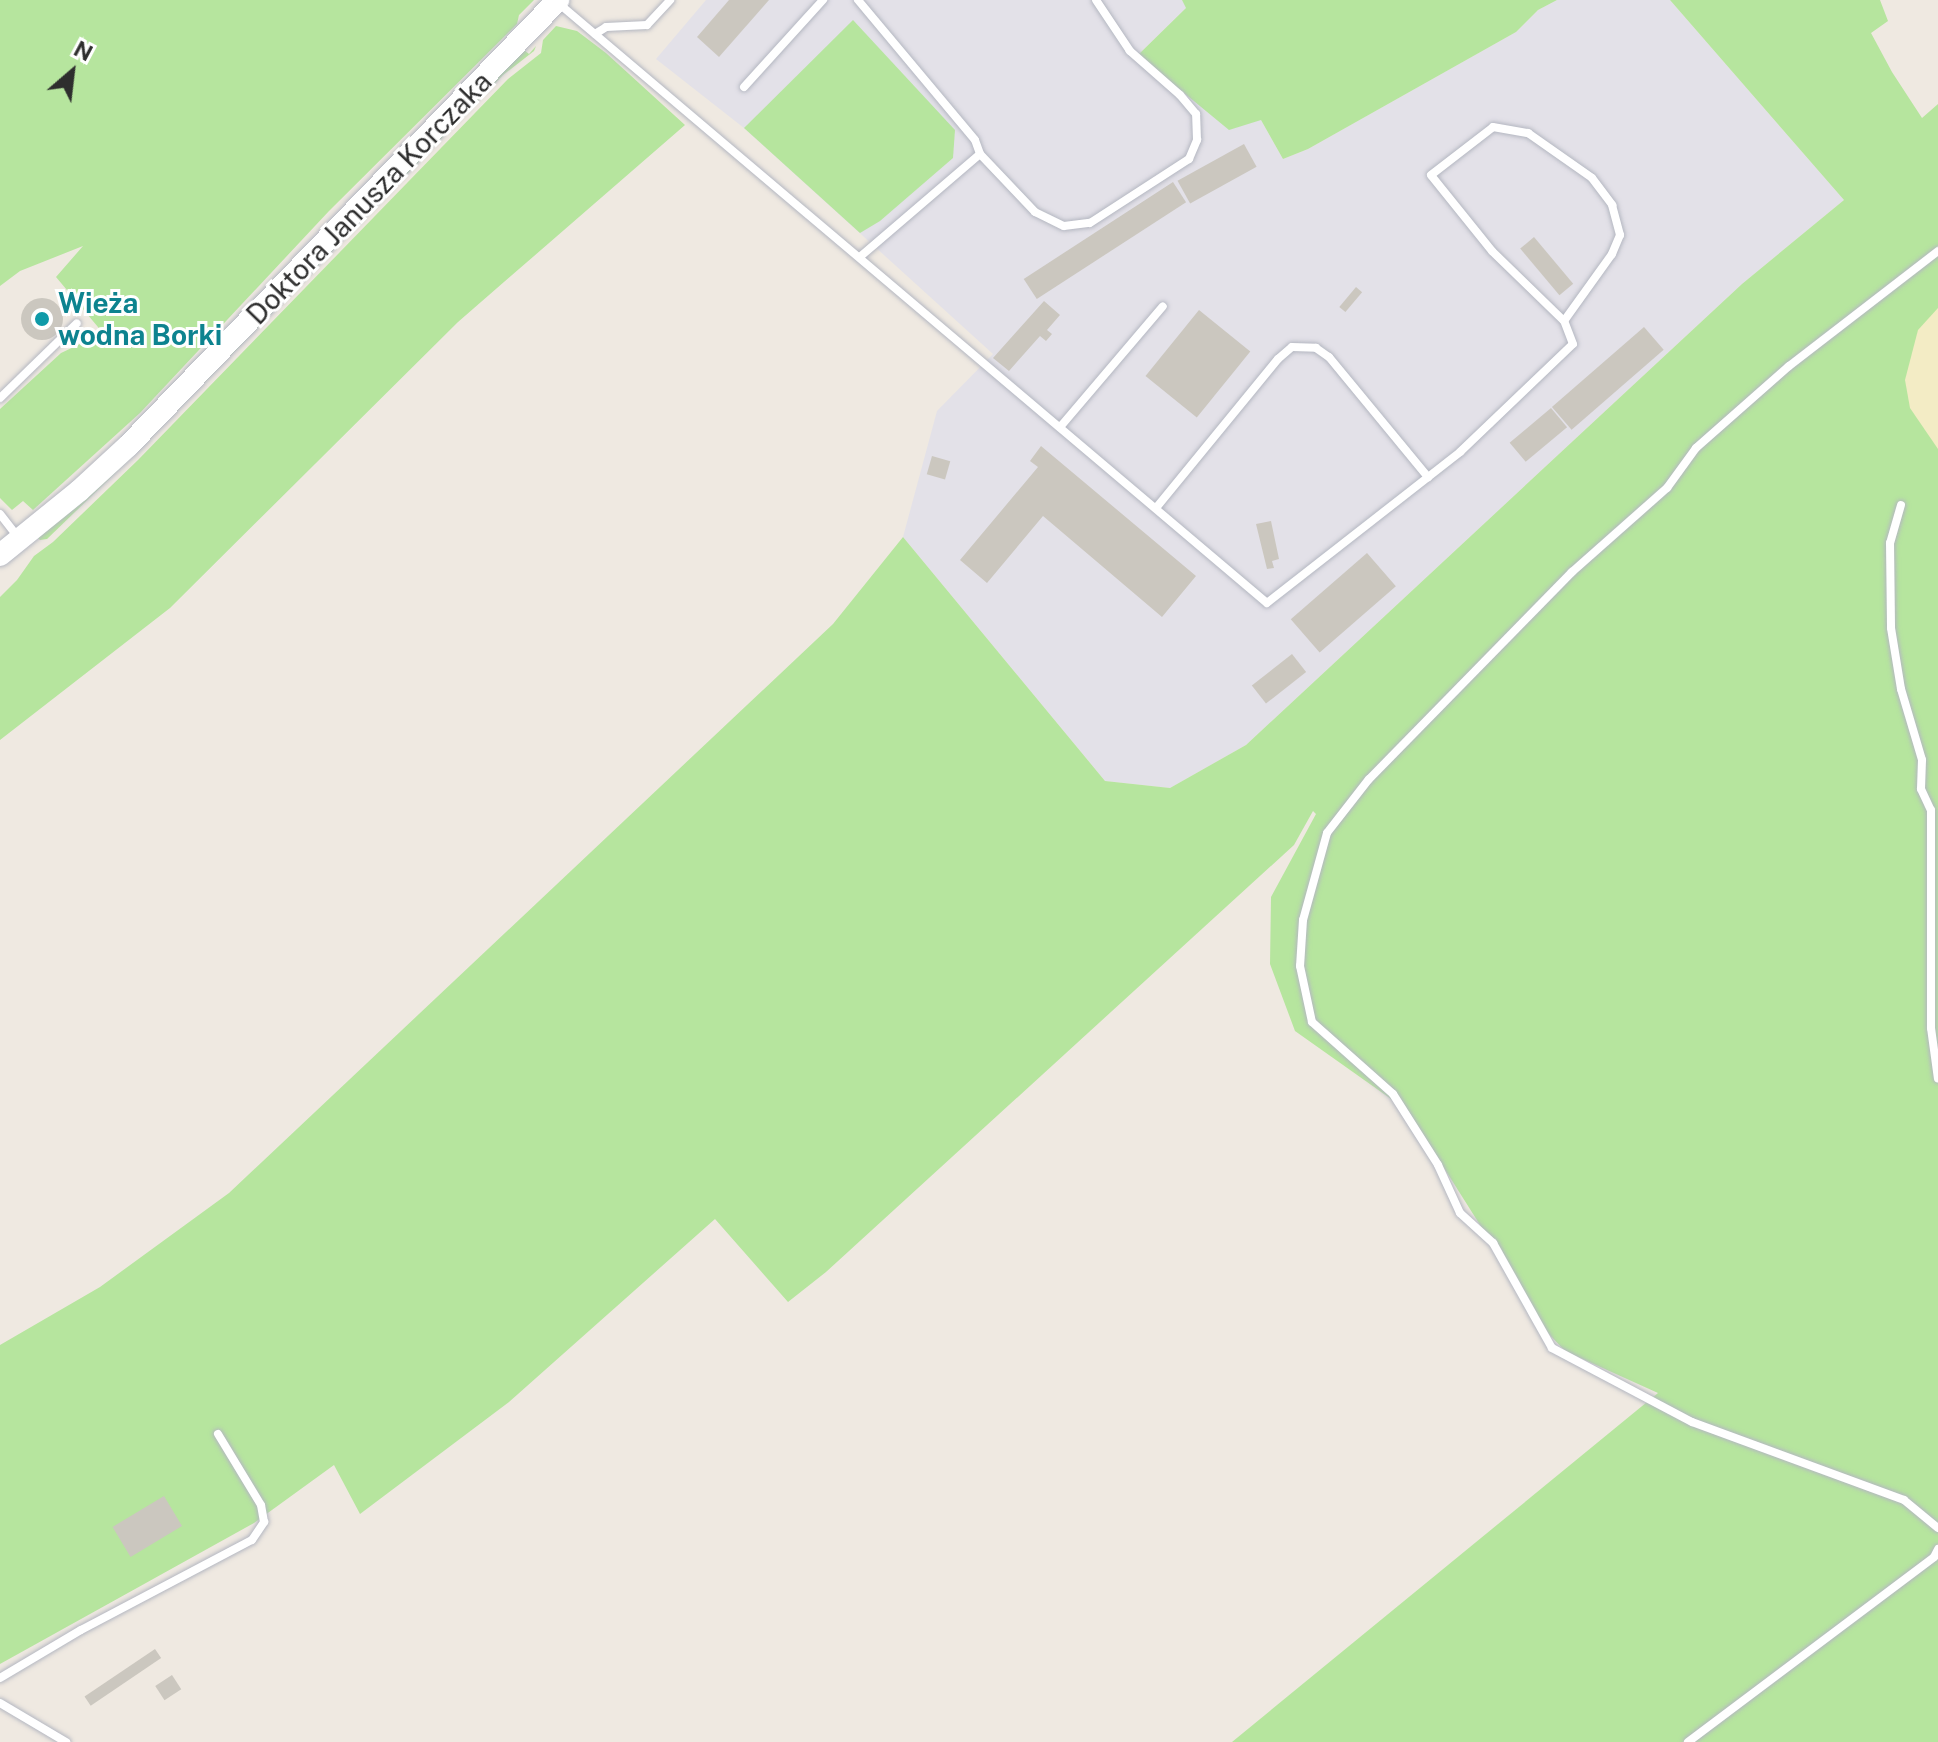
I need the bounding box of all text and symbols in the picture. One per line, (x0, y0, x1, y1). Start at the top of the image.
north arrow (32, 32, 112, 112)
text: N (70, 35, 97, 66)
street label: Doktora Janusza Korczaka (240, 65, 498, 331)
place label: Wieża wodna Borki (58, 286, 222, 352)
marker: Wieża wodna Borki (33, 310, 51, 328)

